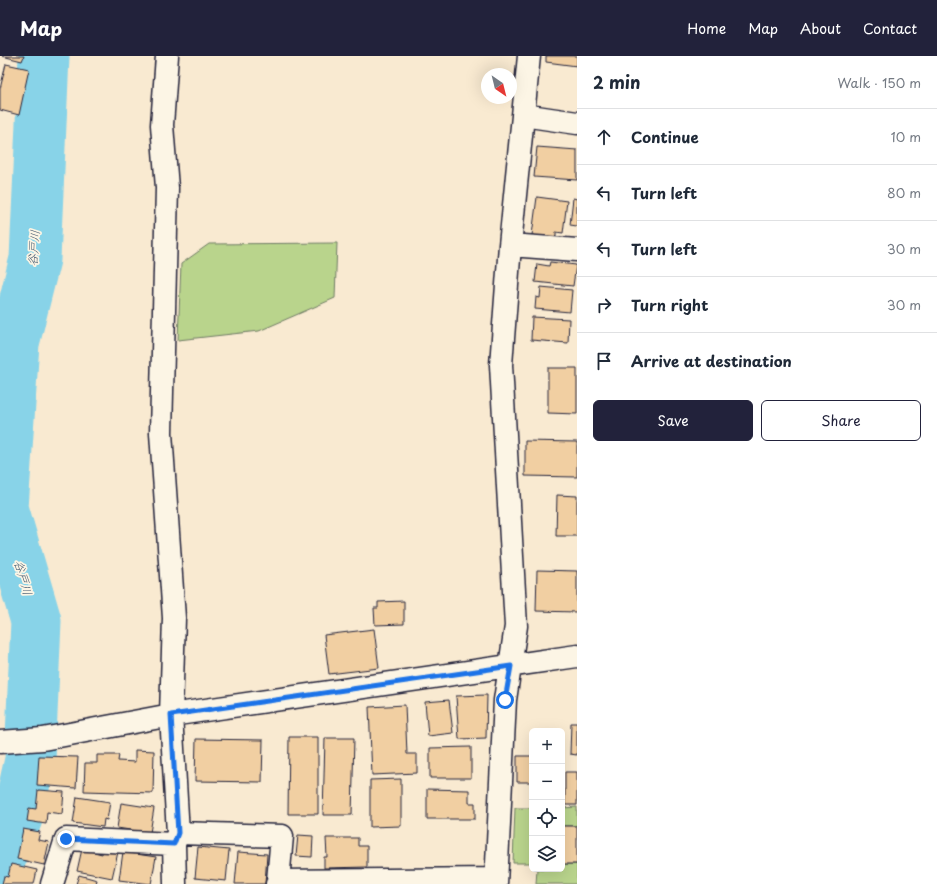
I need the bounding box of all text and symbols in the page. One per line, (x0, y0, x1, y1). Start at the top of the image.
text: Map (20, 14, 62, 42)
text: Home (687, 18, 726, 39)
text: Map (748, 18, 778, 39)
text: About (800, 18, 841, 39)
text: Contact (863, 18, 917, 39)
north arrow (481, 68, 517, 104)
text: 2 min (593, 69, 640, 95)
text: Walk · 150 m (837, 73, 921, 92)
text: Continue (631, 125, 699, 148)
icon: ahead (593, 126, 615, 148)
text: 10 m (891, 127, 921, 146)
text: Turn left (631, 181, 697, 204)
icon: left (593, 182, 615, 204)
text: 80 m (887, 183, 921, 202)
water label: 谷戸川 (22, 229, 44, 267)
text: Turn left (631, 237, 697, 260)
icon: left (593, 238, 615, 260)
text: 30 m (887, 239, 921, 258)
text: Turn right (631, 293, 708, 316)
icon: right (593, 294, 615, 316)
text: 30 m (887, 295, 921, 314)
text: Arrive at destination (631, 349, 792, 372)
icon: arrive (593, 350, 615, 372)
button: Save (593, 400, 753, 441)
button: Share (761, 400, 921, 441)
water label: 谷戸川 (10, 558, 38, 598)
route start (496, 691, 514, 709)
map controls (529, 728, 565, 872)
button: + (529, 728, 565, 764)
button: − (529, 764, 565, 800)
button: locate (529, 800, 565, 836)
route end (57, 830, 75, 848)
button: layers (529, 836, 565, 872)

